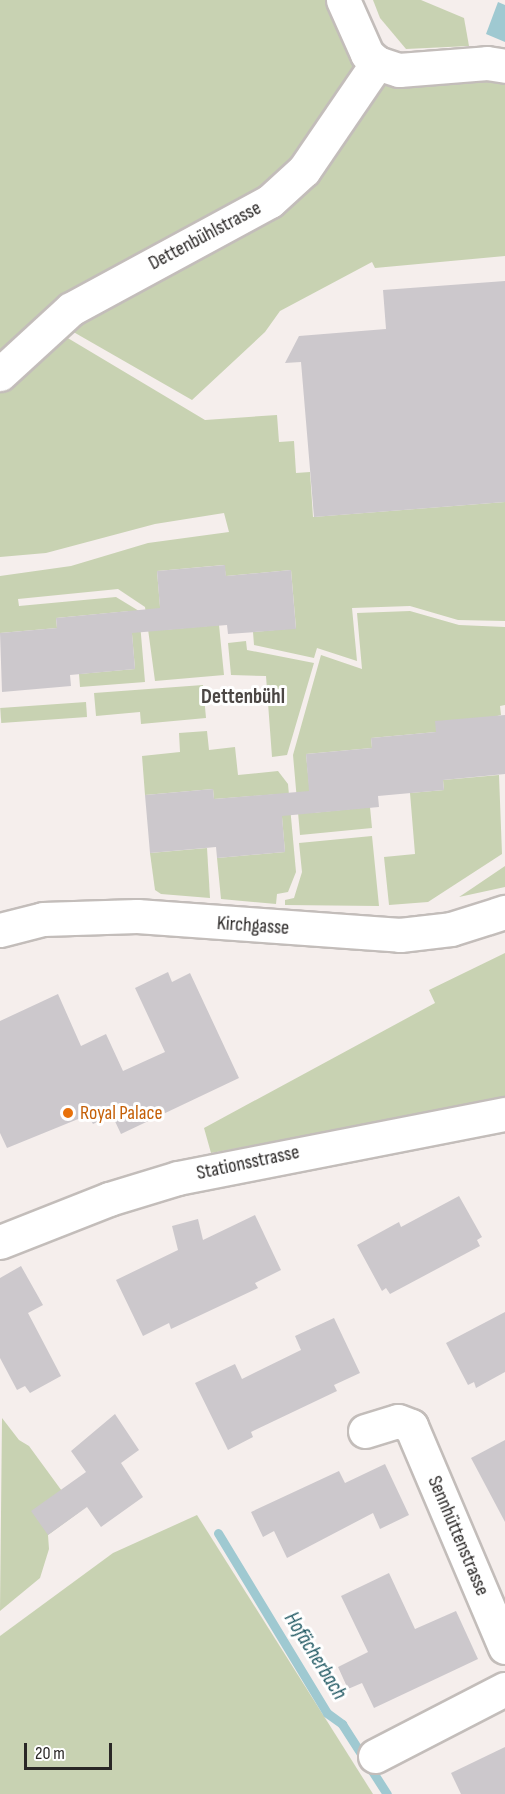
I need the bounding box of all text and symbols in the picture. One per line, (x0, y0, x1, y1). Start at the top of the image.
street label: Dettenbühlstrasse (145, 196, 265, 276)
district label: Dettenbühl (201, 684, 285, 710)
street label: Kirchgasse (216, 912, 290, 940)
place label: Royal Palace (80, 1101, 162, 1125)
marker: Royal Palace (61, 1106, 75, 1120)
street label: Stationsstrasse (194, 1140, 302, 1186)
street label: Sennhüttenstrasse (422, 1472, 494, 1600)
water label: Hofächerbach (278, 1608, 352, 1704)
scale bar (27, 1731, 116, 1769)
text: 20 m (35, 1743, 65, 1764)

